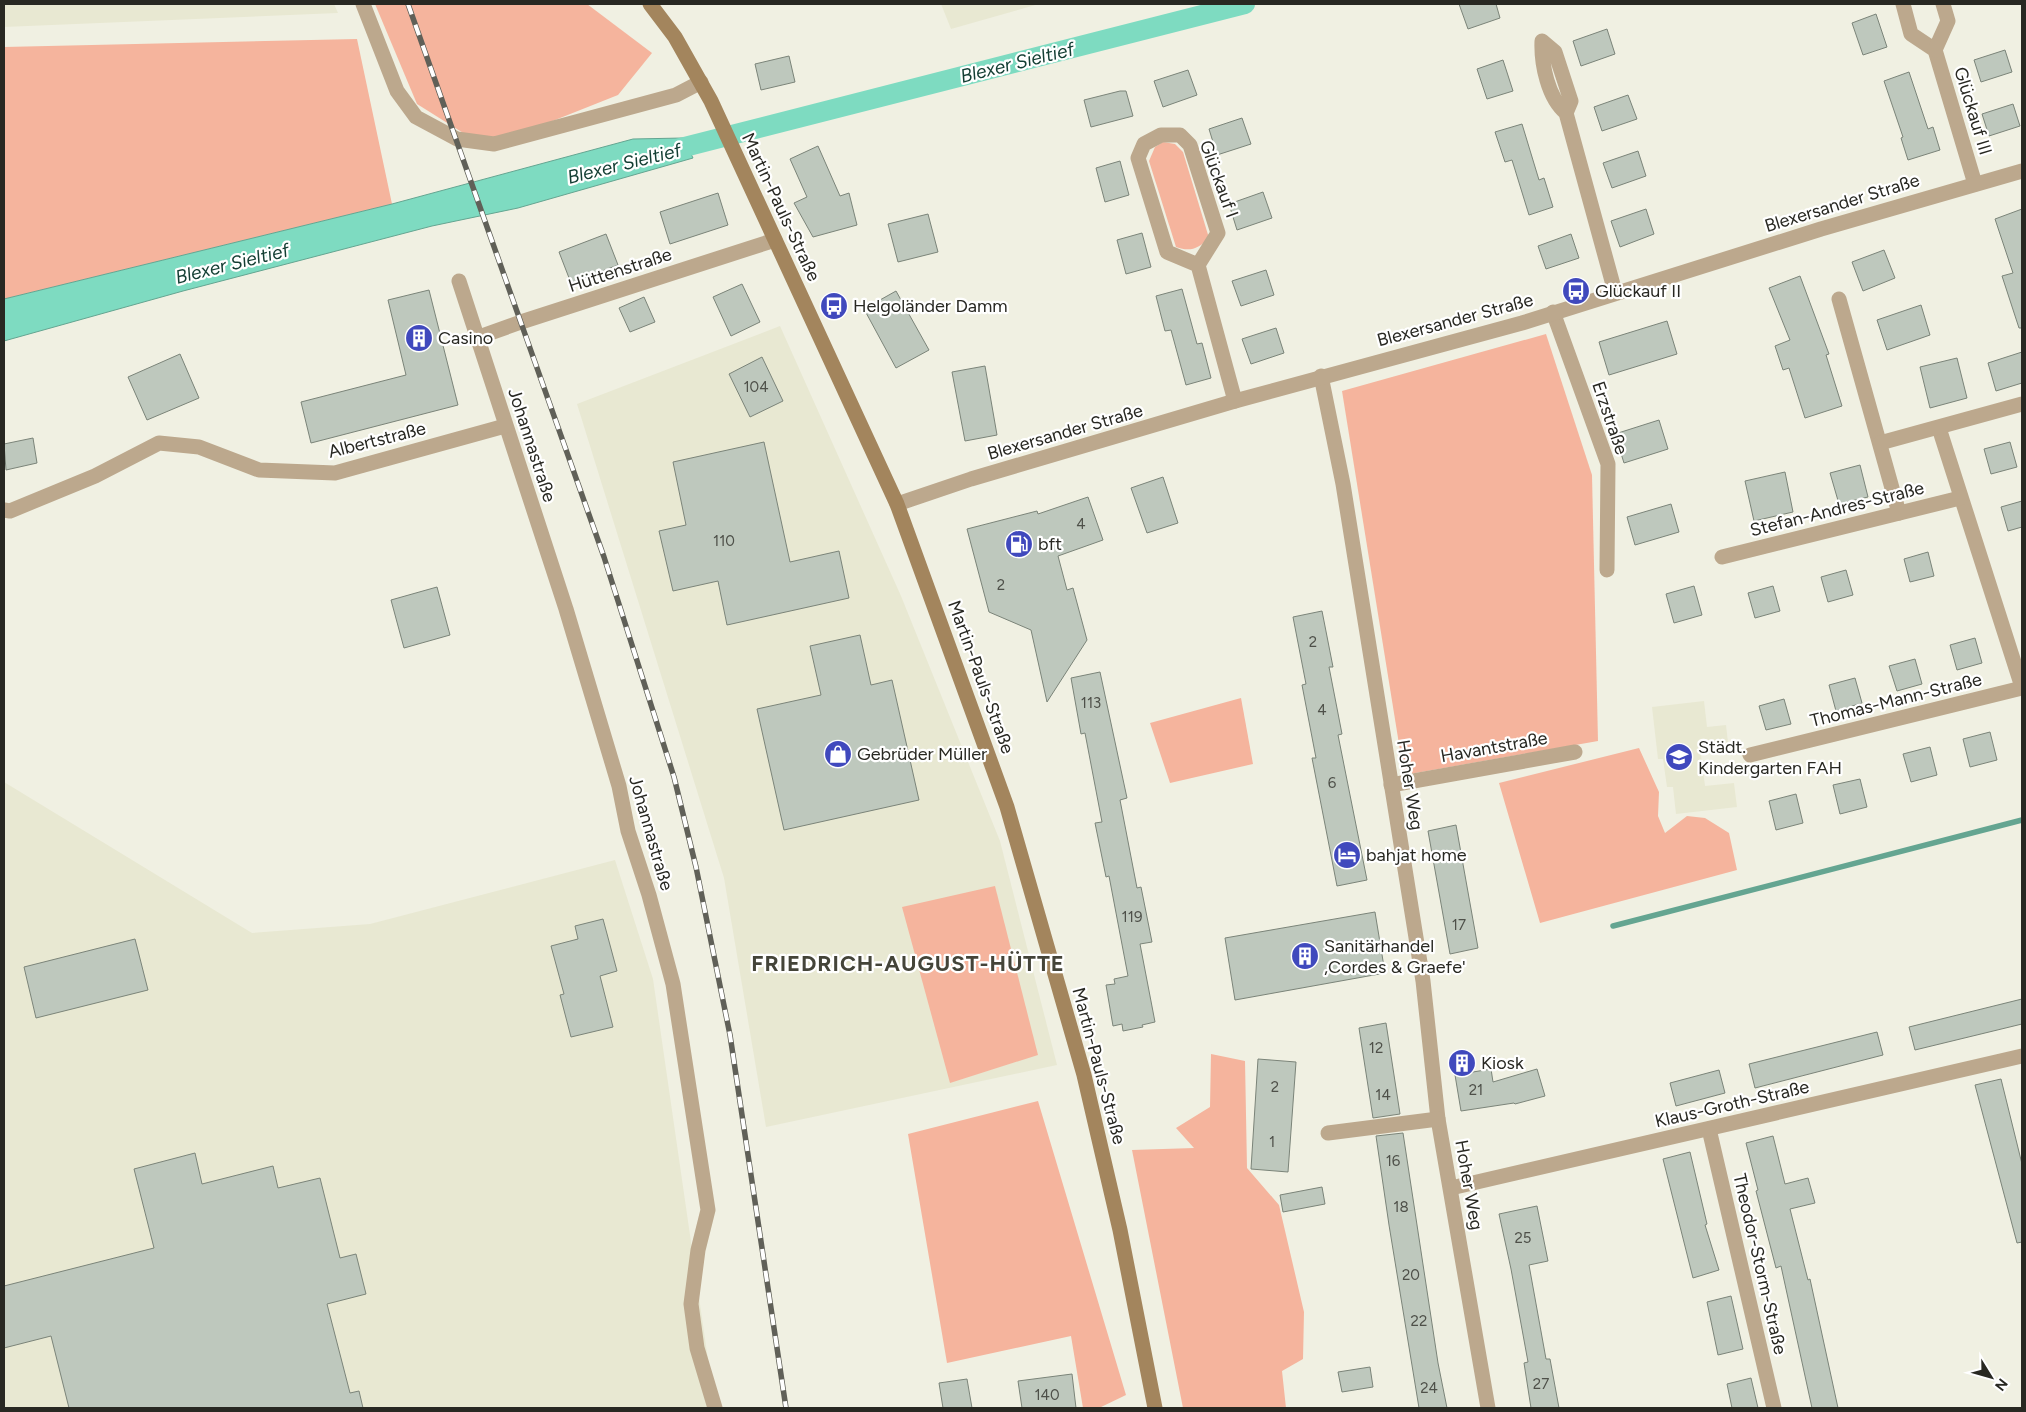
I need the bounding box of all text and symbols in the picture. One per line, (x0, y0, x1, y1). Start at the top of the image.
water label: Blexer Sieltief (958, 37, 1078, 88)
street label: Glückauf III (1949, 64, 1997, 158)
street label: Martin-Pauls-Straße (737, 129, 825, 285)
street label: Glückauf I (1195, 137, 1243, 221)
water label: Blexer Sieltief (565, 138, 685, 189)
street label: Blexersander Straße (1762, 169, 1922, 237)
water label: Blexer Sieltief (173, 238, 293, 289)
street label: Hüttenstraße (566, 243, 675, 297)
bus stop icon: Glückauf II (1561, 276, 1591, 306)
place label: Glückauf II (1595, 280, 1681, 302)
street label: Blexersander Straße (1375, 289, 1536, 351)
bus stop icon: Helgoländer Damm (819, 291, 849, 321)
place label: Helgoländer Damm (853, 295, 1008, 317)
building icon: Casino (404, 323, 434, 353)
place label: Casino (438, 327, 493, 349)
house number: 104 (743, 378, 769, 396)
street label: Erzstraße (1587, 378, 1633, 458)
street label: Johannastraße (503, 385, 561, 505)
street label: Blexersander Straße (985, 399, 1145, 465)
street label: Albertstraße (326, 417, 428, 463)
street label: Stefan-Andres-Straße (1748, 477, 1926, 541)
house number: 4 (1076, 515, 1086, 533)
fuel station icon: bft (1004, 529, 1034, 559)
house number: 110 (713, 532, 735, 550)
place label: bft (1038, 533, 1062, 555)
house number: 2 (997, 576, 1005, 594)
street label: Martin-Pauls-Straße (943, 597, 1019, 757)
house number: 2 (1309, 633, 1317, 651)
street label: Thomas-Mann-Straße (1808, 668, 1984, 732)
house number: 113 (1081, 694, 1101, 712)
house number: 4 (1317, 701, 1327, 719)
street label: Havantstraße (1439, 727, 1549, 767)
place label: Städt. Kindergarten FAH (1698, 736, 1842, 779)
street label: Hoher Weg (1392, 738, 1428, 832)
shop icon: Gebrüder Müller (823, 739, 853, 769)
school or university icon: Städt. Kindergarten FAH (1664, 742, 1694, 772)
place label: Gebrüder Müller (857, 743, 987, 765)
street label: Johannastraße (624, 773, 678, 893)
house number: 6 (1328, 774, 1337, 792)
hotel icon: bahjat home (1332, 840, 1362, 870)
place label: bahjat home (1366, 844, 1467, 866)
house number: 119 (1122, 908, 1142, 926)
house number: 17 (1452, 916, 1466, 934)
place label: Sanitärhandel ,Cordes & Graefe' (1324, 935, 1466, 978)
building icon: Sanitärhandel ,Cordes & Graefe' (1290, 941, 1320, 971)
district label: FRIEDRICH-AUGUST-HÜTTE (751, 950, 1065, 977)
street label: Martin-Pauls-Straße (1067, 985, 1131, 1147)
house number: 12 (1369, 1039, 1383, 1057)
building icon: Kiosk (1447, 1048, 1477, 1078)
place label: Kiosk (1481, 1052, 1524, 1074)
street label: Klaus-Groth-Straße (1653, 1076, 1811, 1132)
house number: 2 (1271, 1078, 1279, 1096)
house number: 21 (1469, 1081, 1483, 1099)
house number: 14 (1375, 1086, 1391, 1104)
house number: 1 (1269, 1133, 1275, 1151)
street label: Hoher Weg (1450, 1138, 1488, 1232)
house number: 16 (1386, 1152, 1401, 1170)
street label: Theodor-Storm-Straße (1728, 1171, 1792, 1357)
house number: 18 (1393, 1198, 1409, 1216)
house number: 25 (1514, 1229, 1532, 1247)
house number: 20 (1402, 1266, 1420, 1284)
house number: 22 (1411, 1312, 1427, 1330)
north arrow (1966, 1352, 2016, 1402)
house number: 27 (1533, 1375, 1549, 1393)
text: N (1991, 1375, 2011, 1394)
house number: 24 (1420, 1379, 1438, 1397)
house number: 140 (1034, 1386, 1060, 1404)

